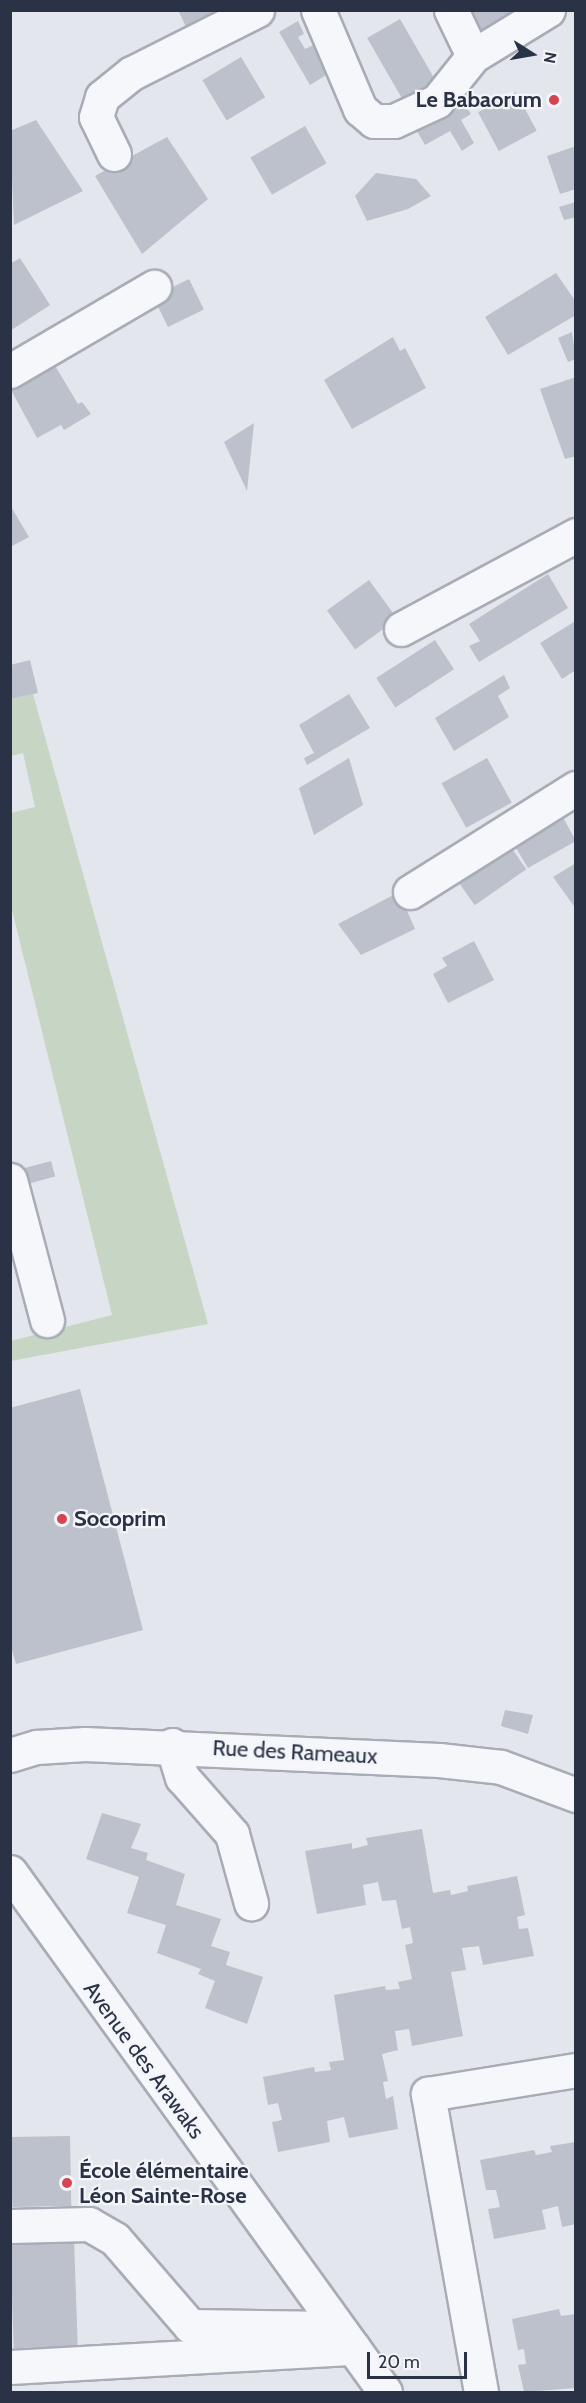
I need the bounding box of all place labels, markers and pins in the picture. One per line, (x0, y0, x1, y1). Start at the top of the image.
place label: Le Babaorum (416, 87, 542, 113)
marker: Le Babaorum (547, 93, 561, 107)
place label: Socoprim (74, 1506, 166, 1532)
marker: Socoprim (55, 1512, 69, 1526)
place label: École élémentaire Léon Sainte-Rose (79, 2157, 249, 2208)
marker: École élémentaire Léon Sainte-Rose (60, 2176, 74, 2190)

